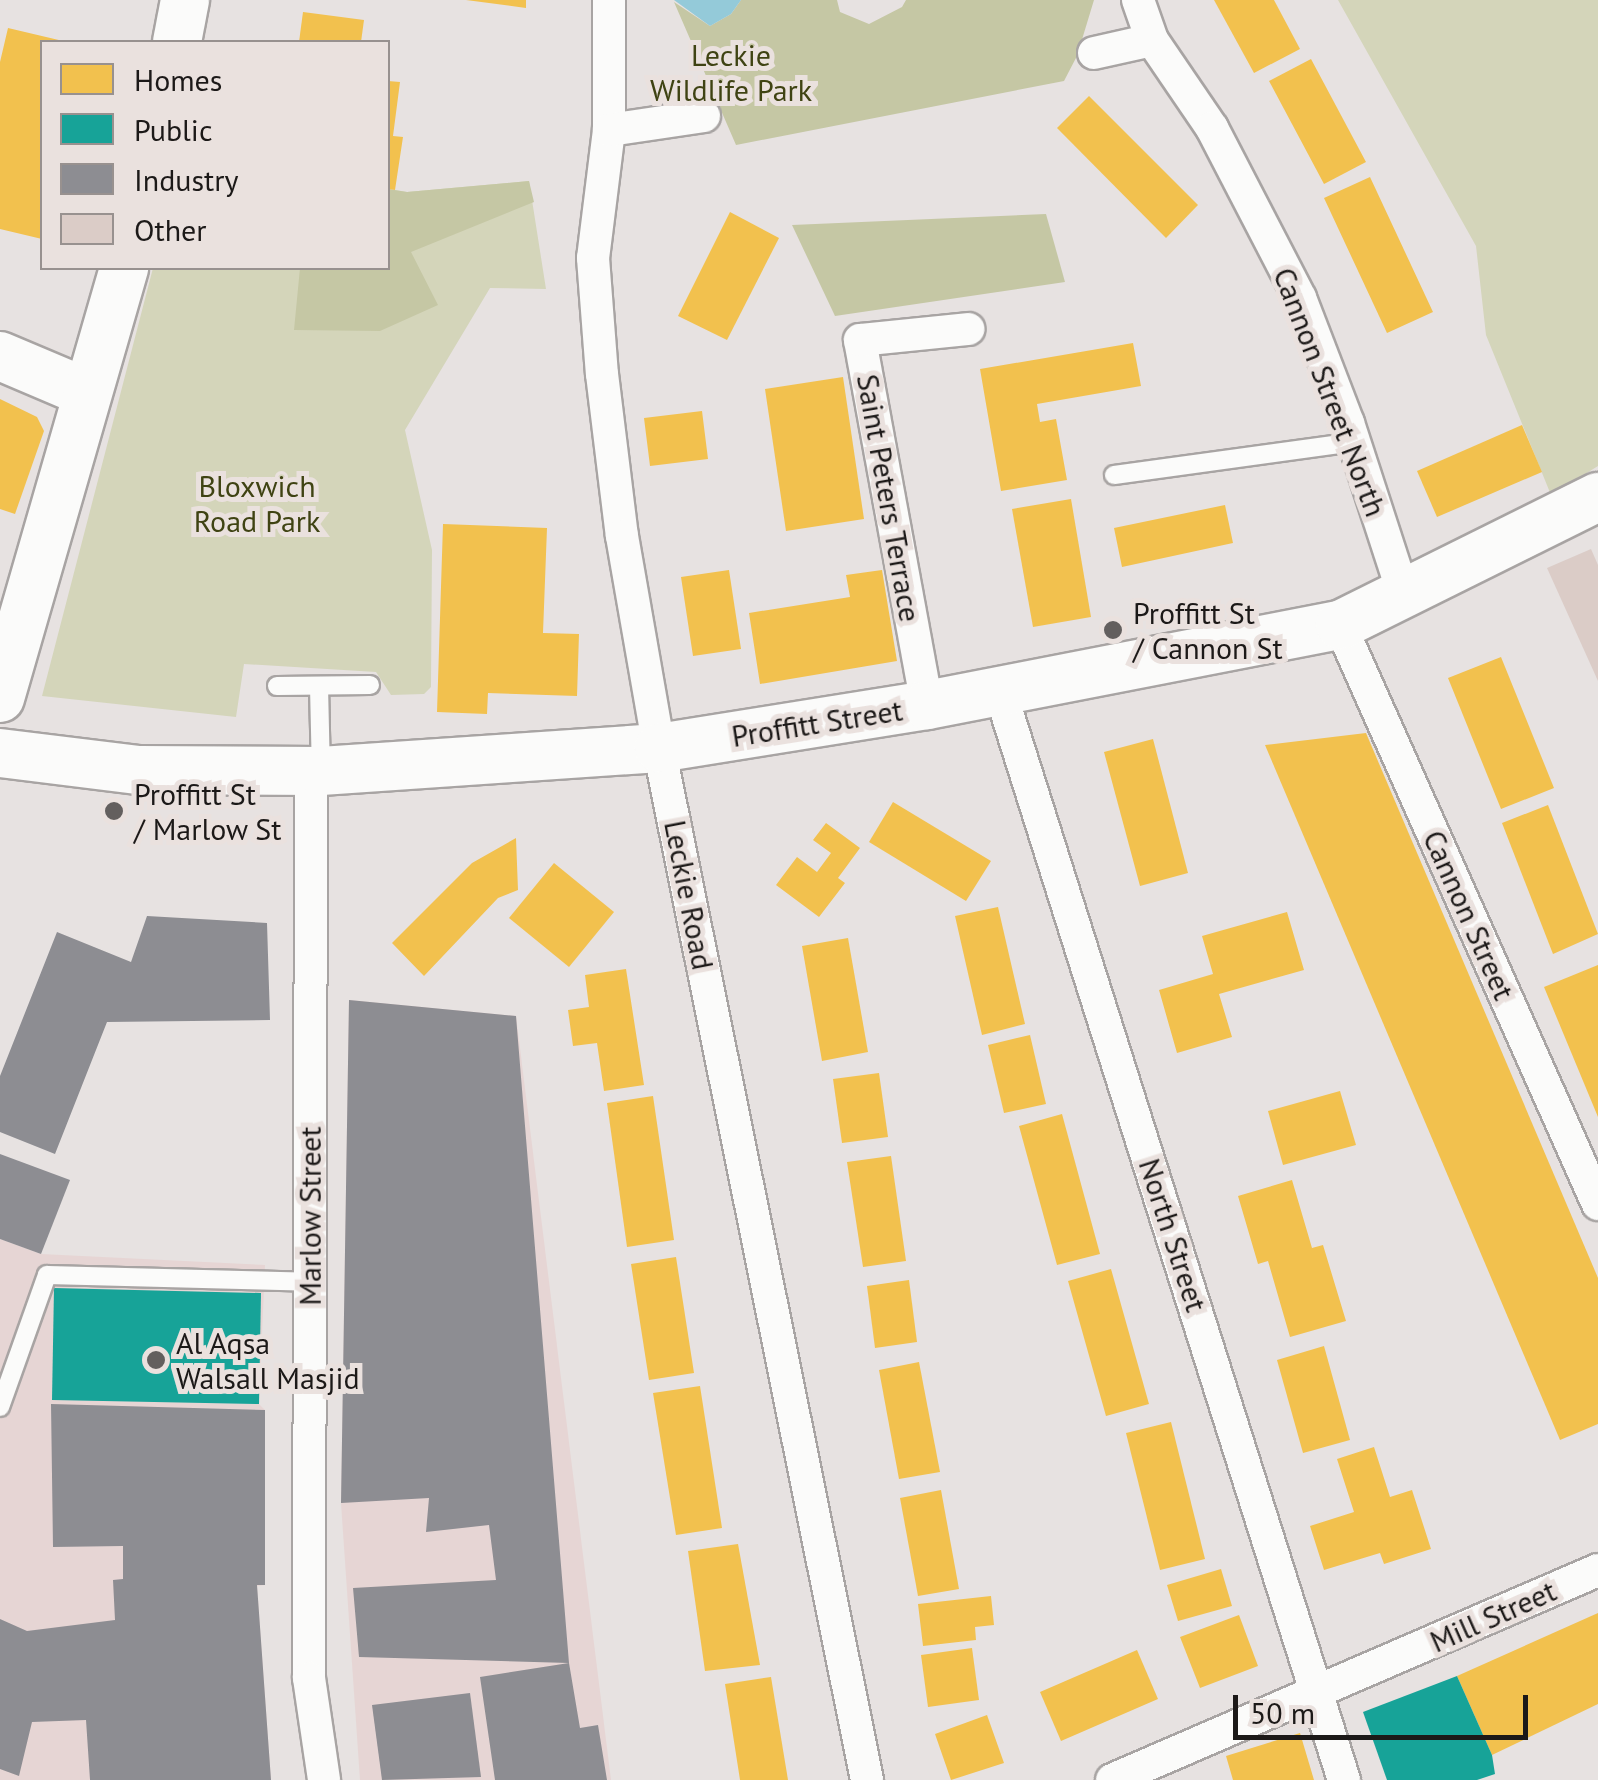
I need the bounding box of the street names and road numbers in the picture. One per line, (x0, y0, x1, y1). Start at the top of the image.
street label: Cannon Street North (1266, 263, 1394, 521)
street label: Saint Peters Terrace (849, 371, 929, 625)
street label: Proffitt Street (729, 692, 905, 754)
street label: Leckie Road (657, 817, 721, 973)
street label: Cannon Street (1416, 825, 1522, 1005)
street label: Marlow Street (292, 1126, 328, 1306)
street label: North Street (1131, 1154, 1215, 1316)
street label: Mill Street (1425, 1572, 1561, 1660)

